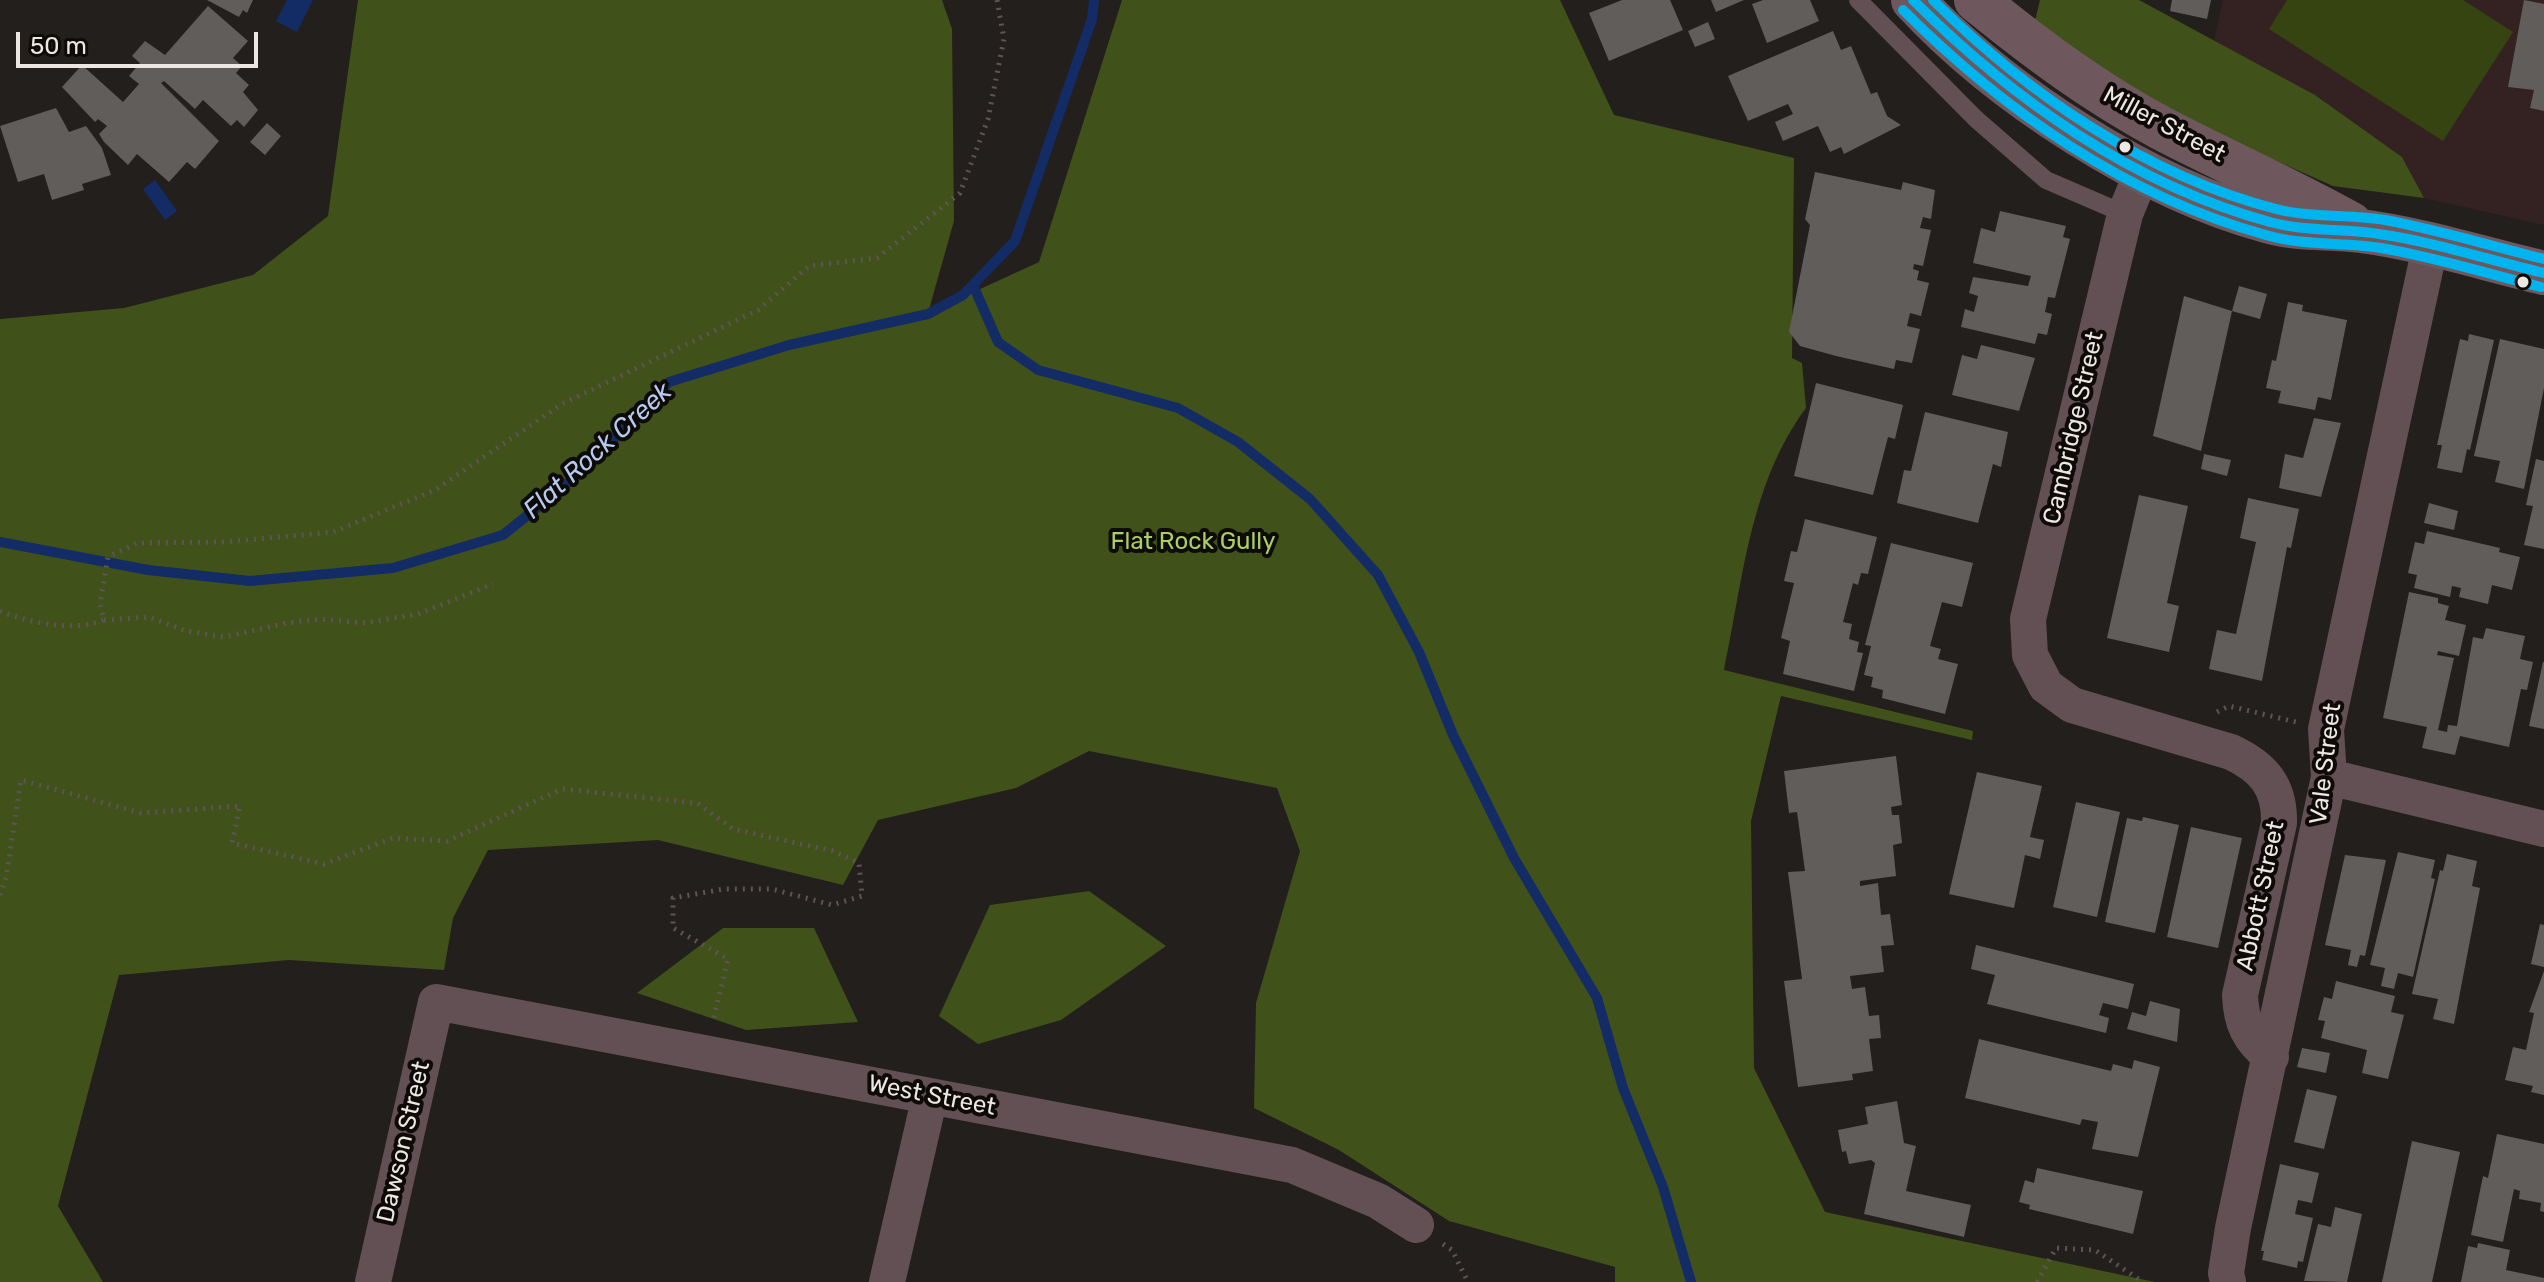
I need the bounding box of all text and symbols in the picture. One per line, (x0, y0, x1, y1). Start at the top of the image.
scale bar (20, 16, 262, 66)
text: 50 m (30, 32, 87, 60)
street label: Miller Street (2098, 81, 2230, 169)
unlabelled marker (2117, 139, 2133, 155)
unlabelled marker (2515, 274, 2531, 290)
street label: Cambridge Street (2038, 329, 2110, 527)
water label: Flat Rock Creek (517, 376, 679, 526)
park label: Flat Rock Gully (1111, 528, 1275, 556)
street label: Vale Street (2304, 702, 2348, 826)
street label: Abbott Street (2231, 819, 2291, 973)
street label: Dawson Street (371, 1059, 437, 1225)
street label: West Street (866, 1070, 998, 1122)

